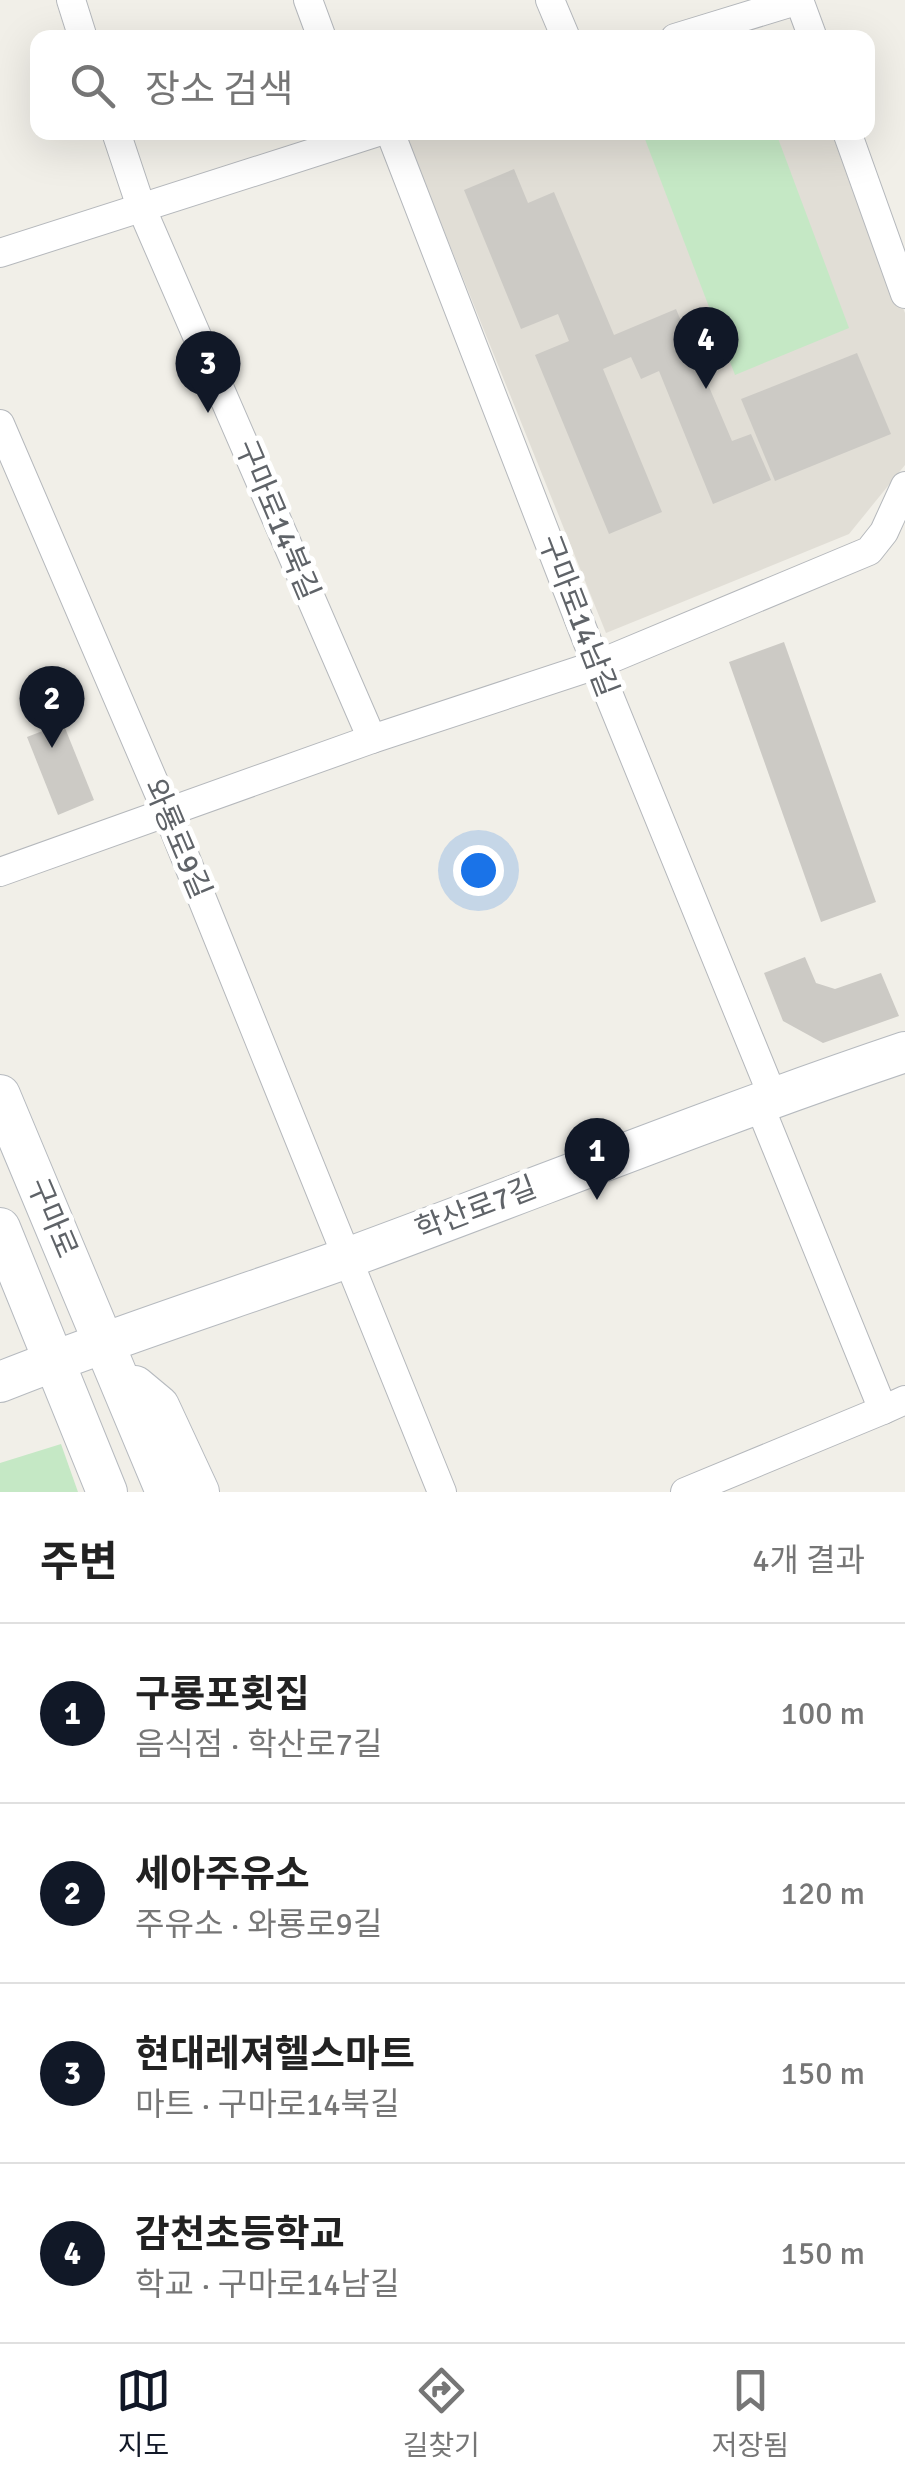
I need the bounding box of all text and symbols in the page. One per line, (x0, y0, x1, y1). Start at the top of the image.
search box (30, 30, 875, 140)
icon: search (65, 58, 120, 113)
text: 장소 검색 (145, 66, 293, 113)
pin: 4 (674, 306, 738, 389)
pin: 3 (176, 330, 240, 413)
street label: 구마로14북길 (227, 434, 327, 606)
street label: 구마로14남길 (530, 530, 626, 702)
pin: 2 (20, 666, 84, 748)
street label: 와룡로9길 (135, 773, 219, 905)
your location (453, 845, 504, 896)
pin: 1 (564, 1118, 630, 1200)
street label: 학산로7길 (410, 1169, 542, 1249)
street label: 구마로 (19, 1173, 85, 1263)
text: 주변 (40, 1537, 117, 1588)
text: 4개 결과 (752, 1541, 865, 1580)
text: 구룡포횟집 (135, 1671, 310, 1718)
text: 1 (64, 1694, 81, 1733)
text: 100 m (781, 1694, 865, 1733)
text: 음식점 · 학산로7길 (135, 1725, 382, 1764)
text: 세아주유소 (135, 1851, 310, 1898)
text: 2 (64, 1874, 81, 1913)
text: 120 m (781, 1874, 865, 1913)
text: 주유소 · 와룡로9길 (135, 1905, 382, 1944)
text: 현대레져헬스마트 (135, 2031, 415, 2078)
text: 3 (64, 2054, 81, 2093)
text: 150 m (781, 2054, 865, 2093)
text: 마트 · 구마로14북길 (135, 2085, 399, 2124)
text: 감천초등학교 (135, 2211, 345, 2258)
text: 4 (64, 2234, 81, 2273)
text: 150 m (781, 2234, 865, 2273)
text: 학교 · 구마로14남길 (135, 2265, 399, 2304)
tab: 지도 (116, 2363, 171, 2463)
tab: 길찾기 (403, 2363, 480, 2463)
tab: 저장됨 (712, 2363, 789, 2463)

